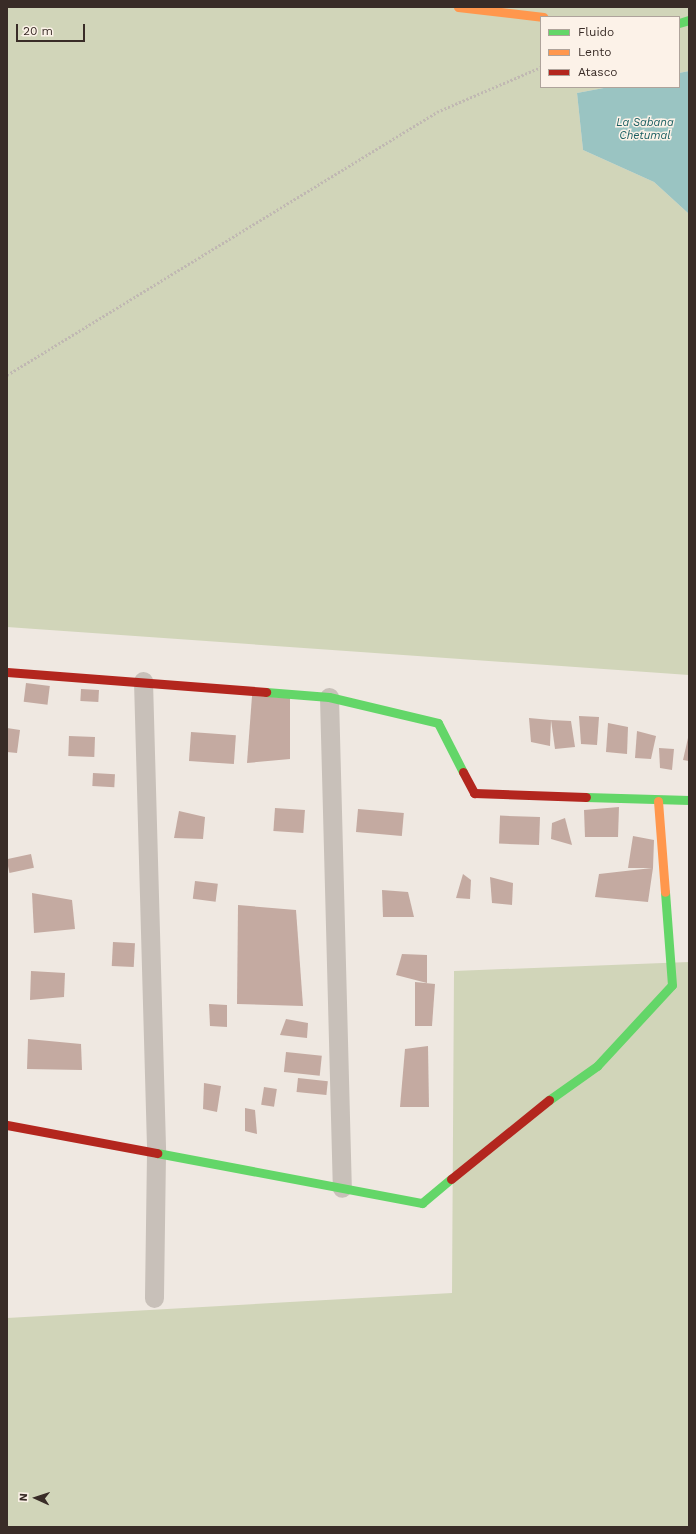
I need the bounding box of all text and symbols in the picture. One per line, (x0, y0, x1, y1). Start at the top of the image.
scale bar (18, 16, 87, 42)
legend (540, 16, 680, 88)
text: 20 m (23, 24, 53, 38)
text: Fluido (578, 25, 614, 39)
text: Lento (578, 45, 612, 59)
text: Atasco (578, 65, 618, 79)
water label: La Sabana Chetumal (616, 117, 674, 143)
north arrow (16, 1478, 56, 1518)
text: N (17, 1493, 30, 1502)

